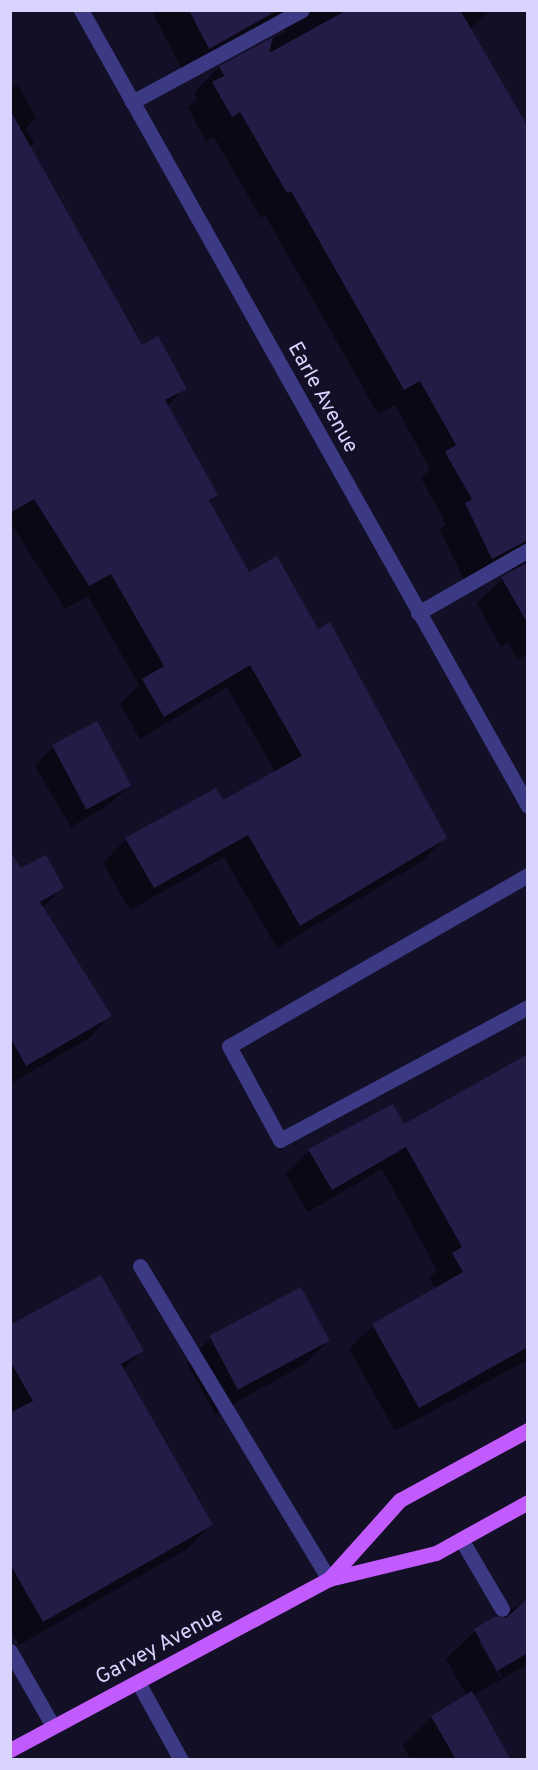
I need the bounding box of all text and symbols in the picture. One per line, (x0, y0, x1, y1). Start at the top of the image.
street label: Earle Avenue (281, 338, 363, 458)
street label: Garvey Avenue (91, 1603, 229, 1691)

